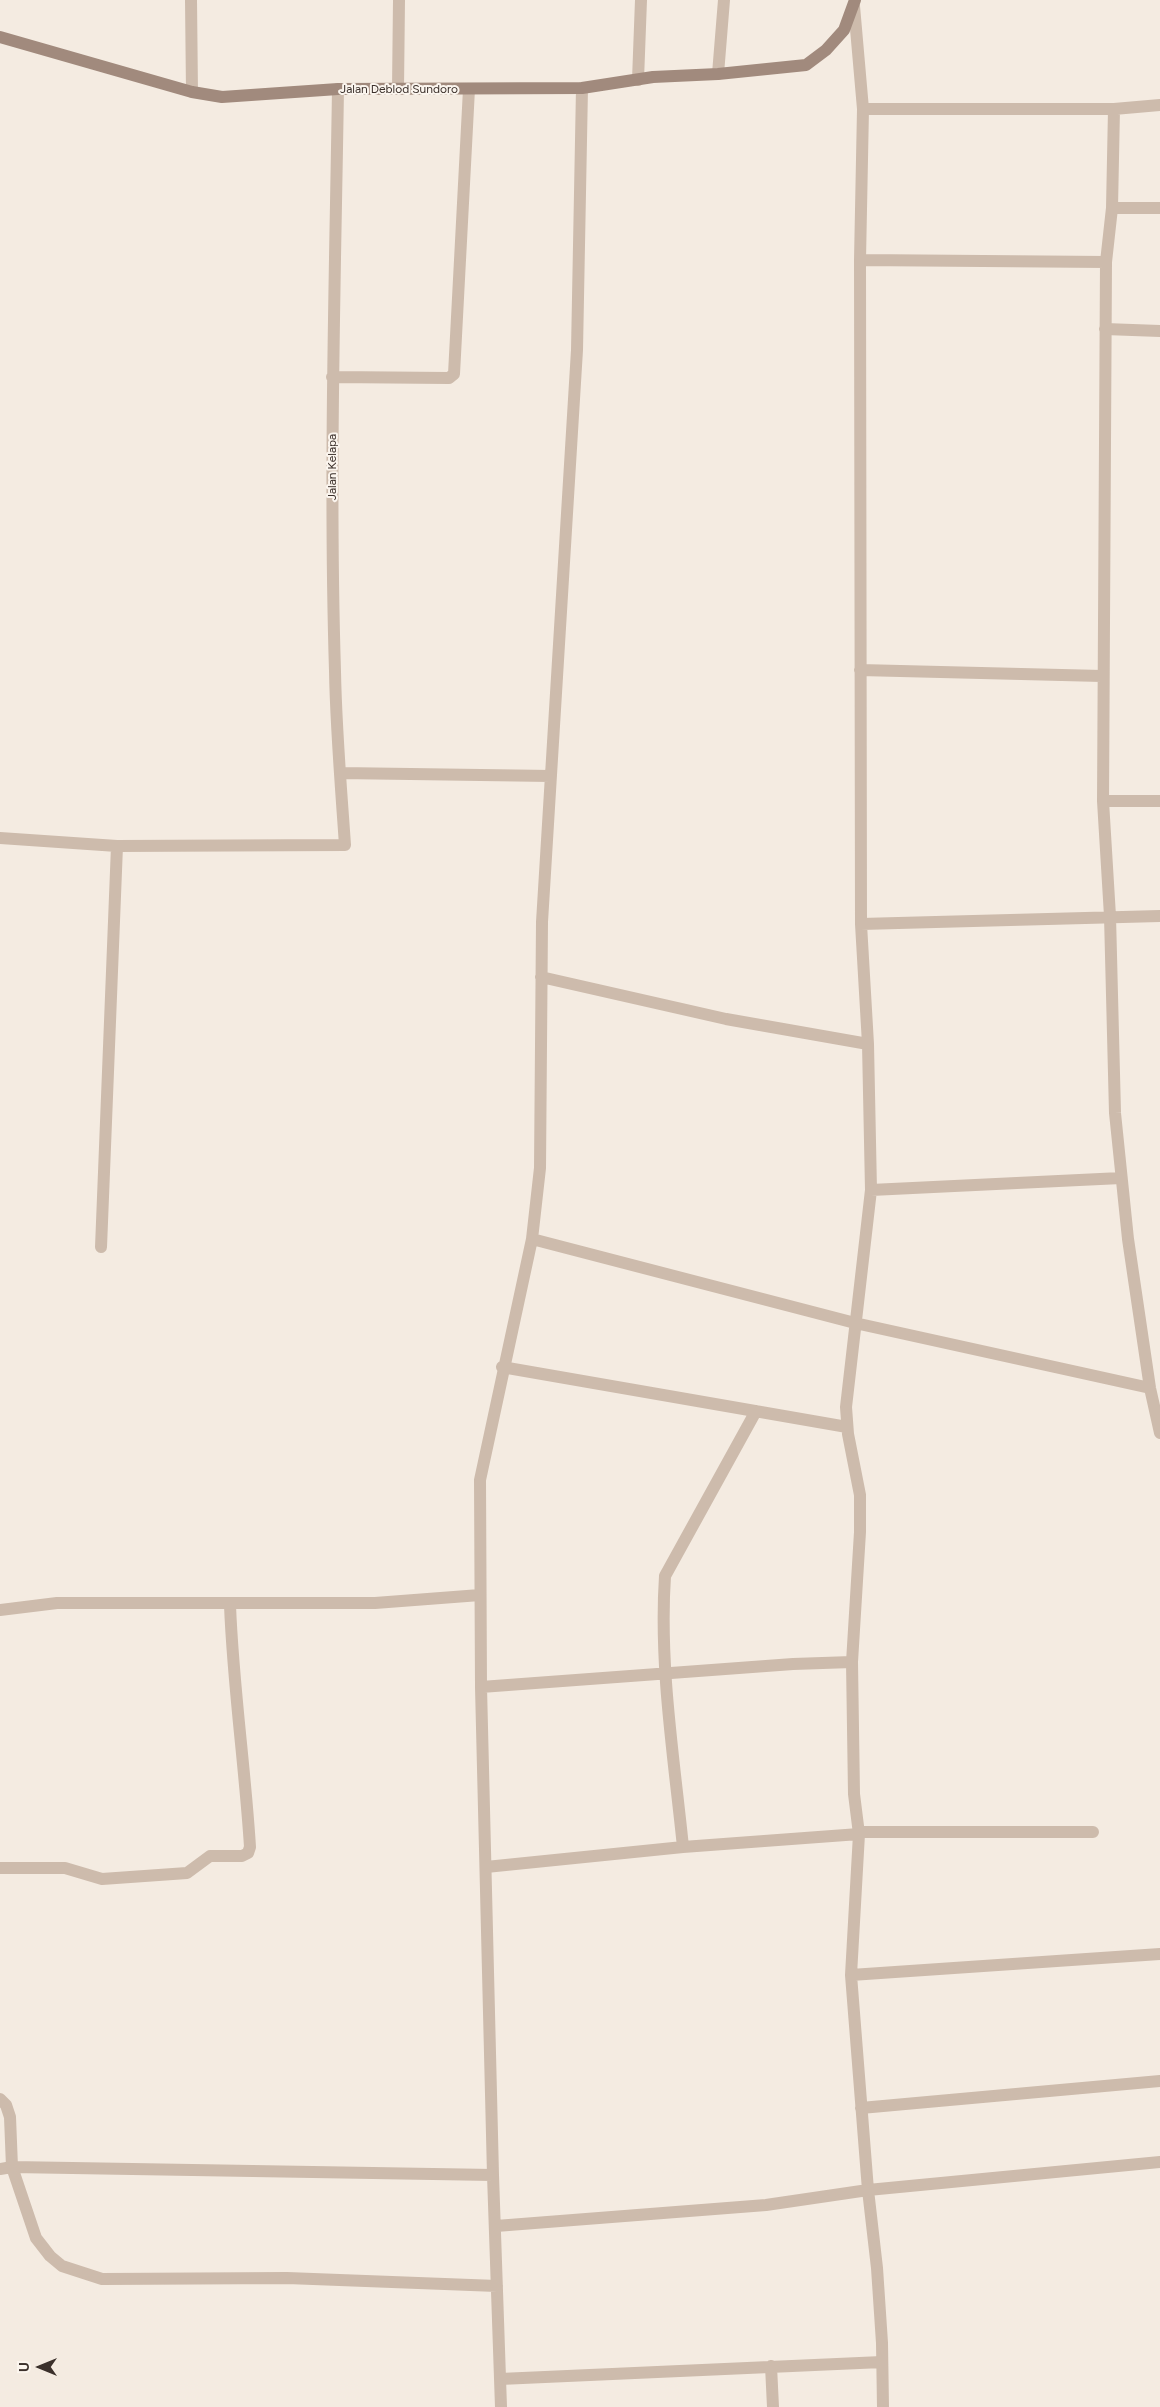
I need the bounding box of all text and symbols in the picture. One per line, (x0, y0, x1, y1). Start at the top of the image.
street label: Jalan Deblod Sundoro (340, 82, 458, 96)
street label: Jalan Kelapa (325, 434, 339, 500)
north arrow (15, 2342, 65, 2392)
text: U (16, 2362, 33, 2372)

